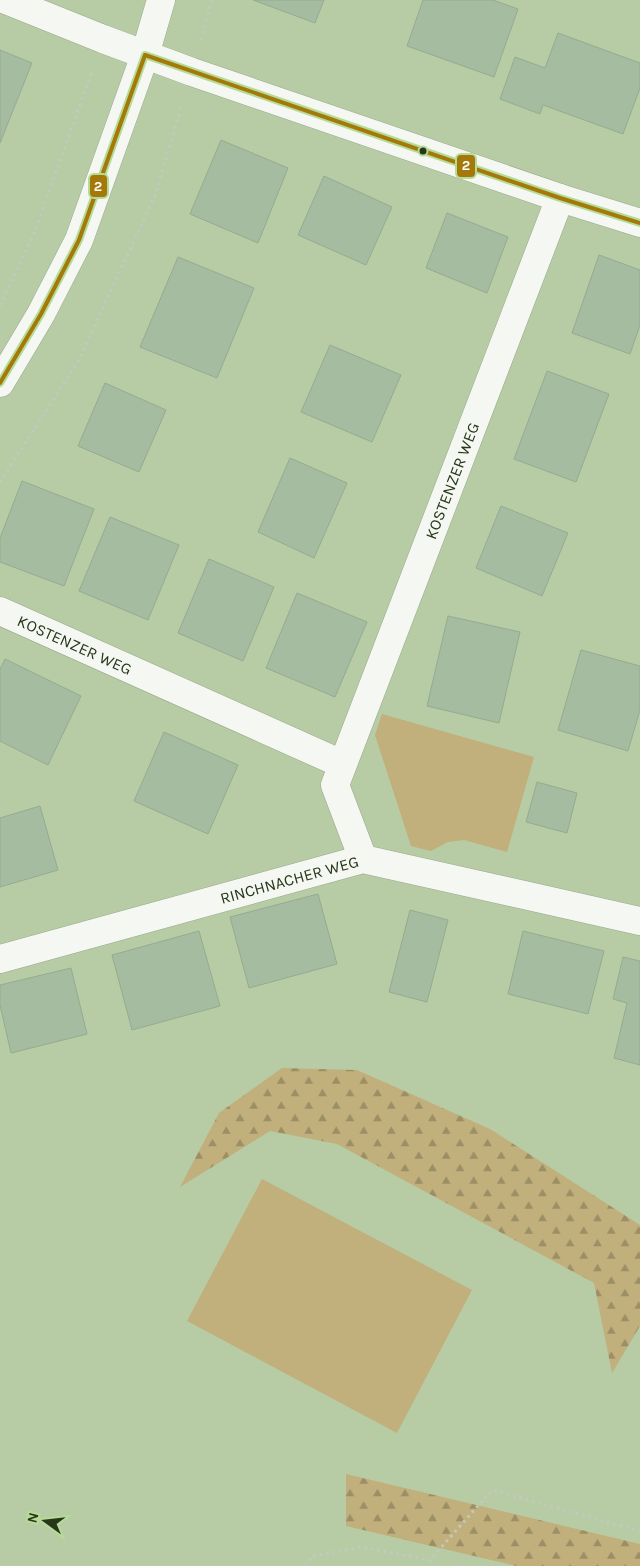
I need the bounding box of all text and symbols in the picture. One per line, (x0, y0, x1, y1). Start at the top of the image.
unlabelled marker (418, 146, 428, 156)
line badge: 2 (456, 154, 476, 178)
text: 2 (462, 157, 470, 174)
line badge: 2 (89, 174, 108, 198)
text: 2 (94, 178, 102, 195)
street label: KOSTENZER WEG (421, 420, 483, 542)
street label: KOSTENZER WEG (14, 611, 135, 679)
street label: RINCHNACHER WEG (218, 852, 361, 908)
north arrow (20, 1496, 70, 1546)
text: N (23, 1511, 42, 1525)

